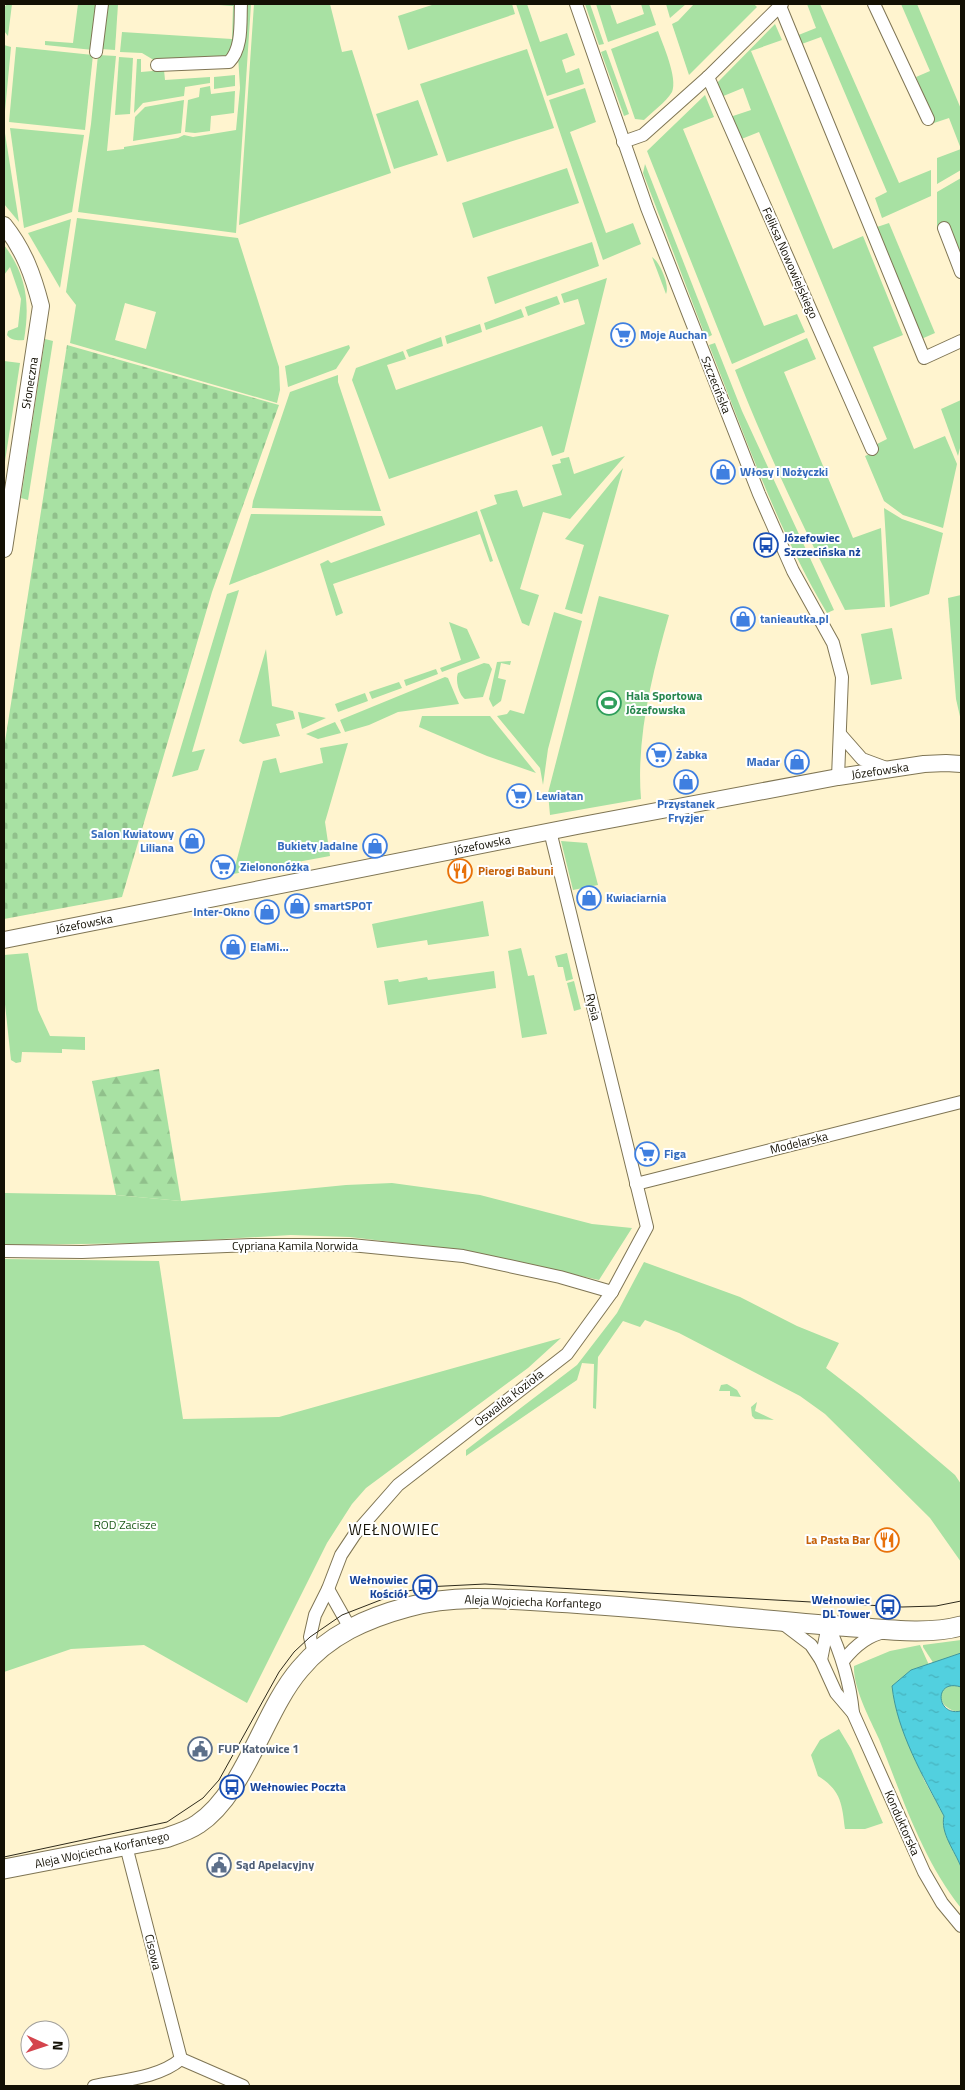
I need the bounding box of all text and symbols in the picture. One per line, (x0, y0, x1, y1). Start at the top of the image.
street label: Feliksa Nowowiejskiego (757, 204, 824, 322)
supermarket icon: Moje Auchan (610, 322, 636, 348)
place label: Moje Auchan (640, 325, 707, 344)
street label: Szczecińska (696, 353, 737, 416)
street label: Słoneczna (16, 356, 43, 410)
shop icon: Włosy i Nożyczki (710, 459, 736, 485)
place label: Włosy i Nożyczki (740, 462, 828, 481)
place label: Józefowiec Szczecińska nż (784, 528, 861, 561)
bus stop icon: Józefowiec Szczecińska nż (753, 532, 779, 558)
shop icon: tanieautka.pl (730, 606, 756, 632)
place label: tanieautka.pl (760, 609, 829, 628)
place label: Hala Sportowa Józefowska (626, 686, 702, 719)
sports icon: Hala Sportowa Józefowska (596, 690, 622, 716)
supermarket icon: Żabka (646, 742, 672, 768)
place label: Żabka (676, 745, 707, 764)
shop icon: Madar (784, 749, 810, 775)
place label: Madar (746, 752, 781, 771)
street label: Józefowska (850, 757, 910, 784)
shop icon: Przystanek Fryzjer (673, 769, 699, 795)
supermarket icon: Lewiatan (506, 783, 532, 809)
place label: Lewiatan (536, 786, 583, 805)
place label: Przystanek Fryzjer (657, 794, 716, 827)
place label: Salon Kwiatowy Liliana (91, 824, 174, 857)
shop icon: Salon Kwiatowy Liliana (179, 828, 205, 854)
street label: Józefowska (452, 830, 512, 859)
shop icon: Bukiety Jadalne (362, 833, 388, 859)
place label: Bukiety Jadalne (277, 836, 358, 855)
supermarket icon: Zielononóżka (210, 854, 236, 880)
place label: Zielononóżka (240, 857, 309, 876)
restaurant icon: Pierogi Babuni (447, 858, 473, 884)
place label: Pierogi Babuni (478, 861, 554, 880)
shop icon: Kwiaciarnia (576, 885, 602, 911)
place label: Kwiaciarnia (606, 888, 666, 907)
shop icon: smartSPOT (284, 893, 310, 919)
place label: smartSPOT (314, 896, 373, 915)
shop icon: Inter-Okno (254, 899, 280, 925)
place label: Inter-Okno (193, 902, 250, 921)
street label: Józefowska (54, 909, 114, 938)
shop icon: ElaMi… (220, 934, 246, 960)
place label: ElaMi… (250, 937, 289, 956)
street label: Rysia (581, 991, 606, 1022)
street label: Modelarska (768, 1126, 830, 1159)
supermarket icon: Figa (634, 1141, 660, 1167)
place label: Figa (664, 1144, 686, 1163)
street label: Cypriana Kamila Norwida (232, 1236, 358, 1255)
street label: Oswalda Kozioła (470, 1364, 547, 1431)
park label: ROD Zacisze (93, 1515, 157, 1534)
district label: WEŁNOWIEC (348, 1518, 440, 1541)
restaurant icon: La Pasta Bar (874, 1527, 900, 1553)
place label: La Pasta Bar (806, 1530, 871, 1549)
place label: Wełnowiec Kościół (350, 1570, 408, 1603)
bus stop icon: Wełnowiec Kościół (412, 1574, 438, 1600)
street label: Aleja Wojciecha Korfantego (464, 1590, 602, 1613)
place label: Wełnowiec DL Tower (812, 1590, 871, 1623)
bus stop icon: Wełnowiec DL Tower (875, 1594, 901, 1620)
public building icon: FUP Katowice 1 (187, 1736, 213, 1762)
place label: FUP Katowice 1 (218, 1739, 299, 1758)
bus stop icon: Wełnowiec Poczta (219, 1774, 245, 1800)
place label: Wełnowiec Poczta (250, 1777, 346, 1796)
street label: Konduktorska (880, 1787, 925, 1859)
street label: Aleja Wojciecha Korfantego (33, 1826, 171, 1873)
public building icon: Sąd Apelacyjny (206, 1852, 232, 1878)
place label: Sąd Apelacyjny (236, 1855, 314, 1874)
street label: Cisowa (140, 1932, 167, 1972)
north arrow (20, 2020, 70, 2070)
text: N (48, 2040, 69, 2051)

